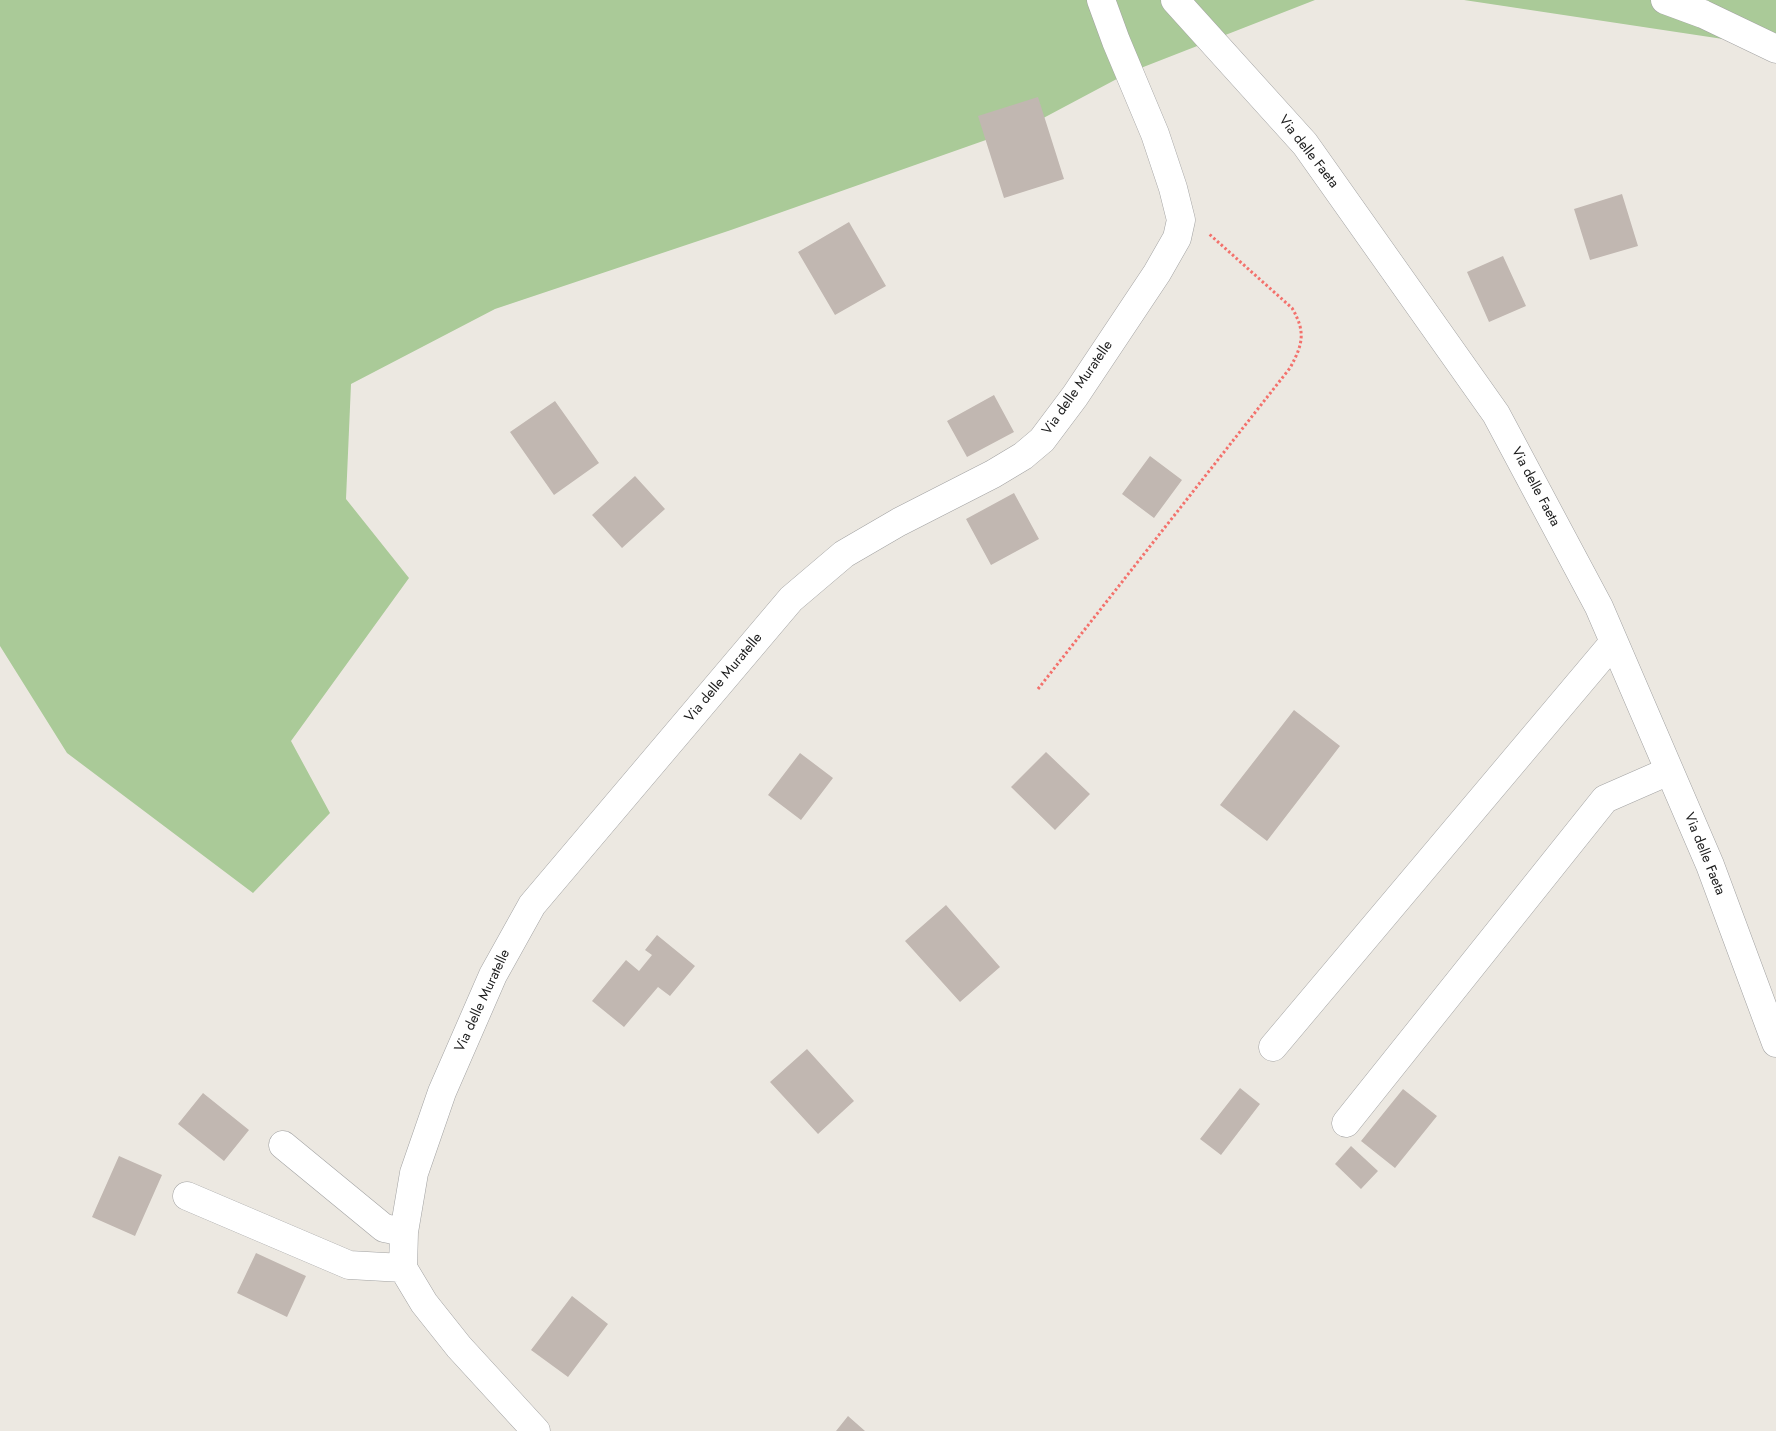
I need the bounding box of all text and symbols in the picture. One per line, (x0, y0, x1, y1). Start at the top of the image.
street label: Via delle Faeta (1274, 112, 1342, 192)
street label: Via delle Muratelle (1039, 338, 1117, 438)
street label: Via delle Faeta (1507, 444, 1563, 530)
street label: Via delle Muratelle (682, 630, 766, 726)
street label: Via delle Faeta (1680, 810, 1728, 898)
street label: Via delle Muratelle (452, 947, 514, 1055)

